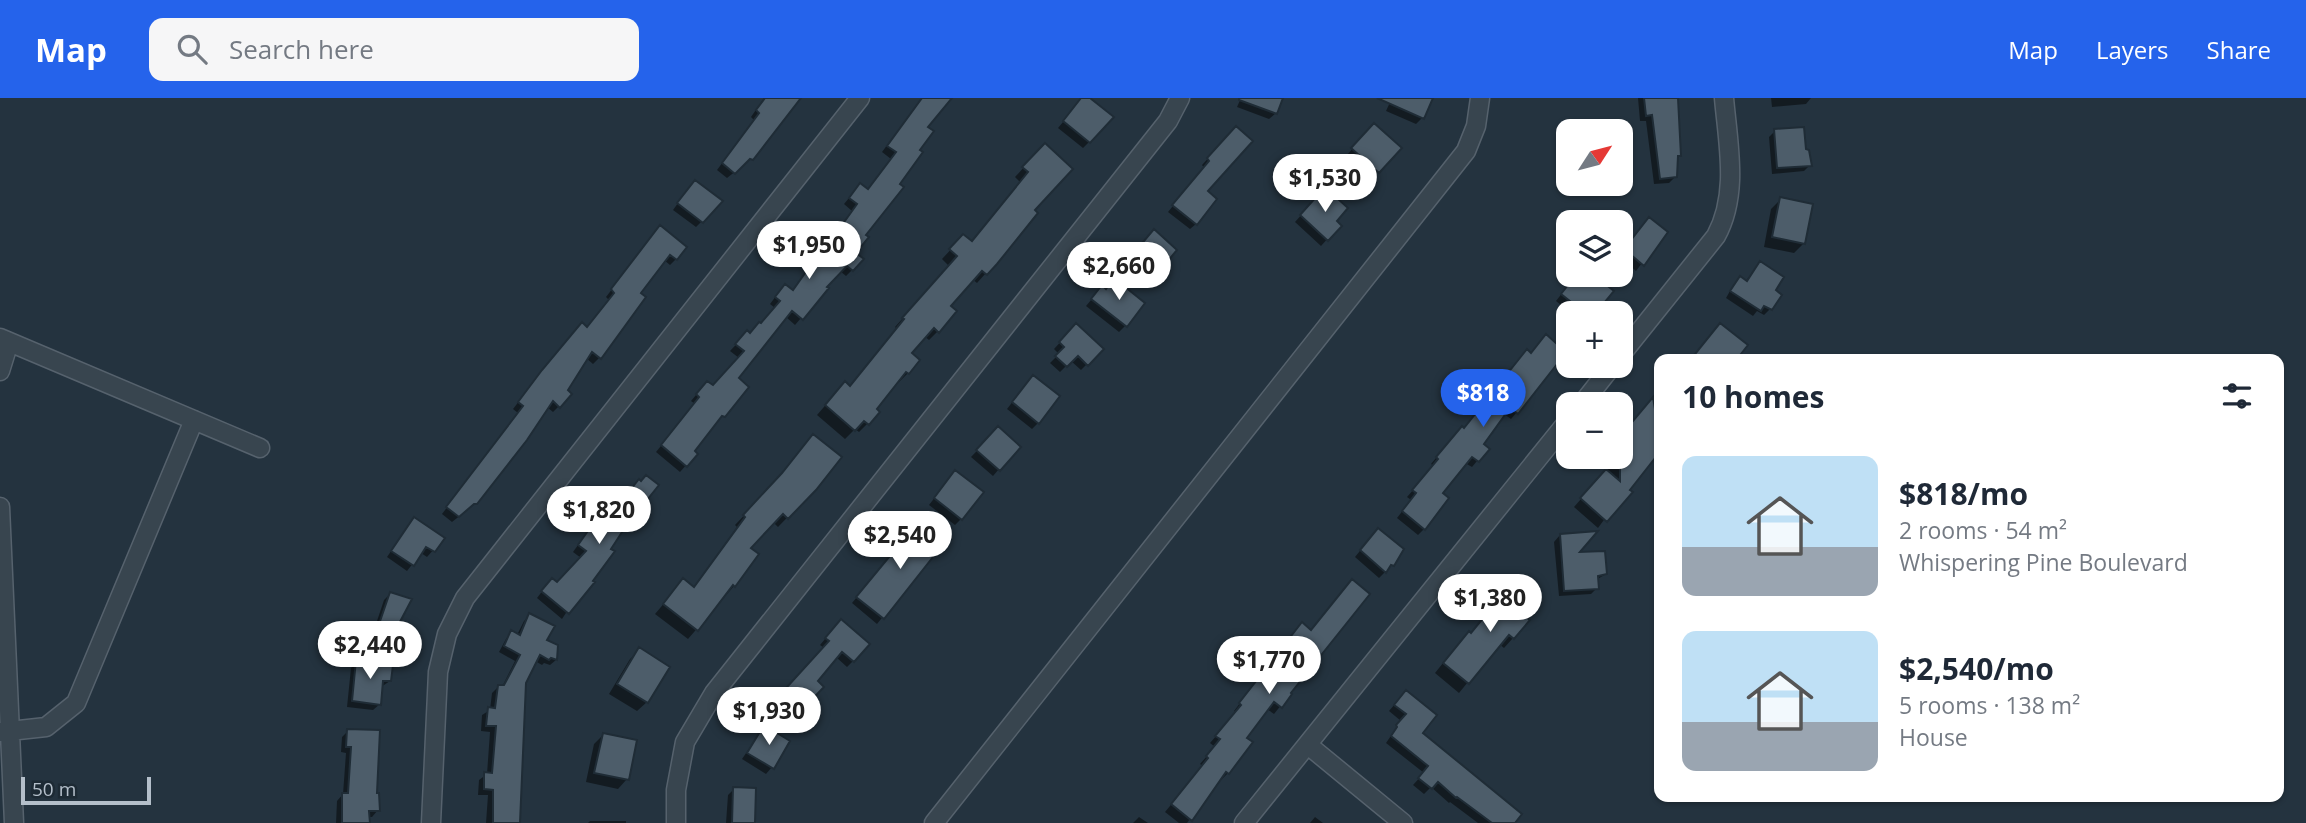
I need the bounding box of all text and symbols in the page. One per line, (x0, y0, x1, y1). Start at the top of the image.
search box (149, 18, 639, 81)
text: Map (35, 27, 107, 72)
icon: search (173, 30, 211, 68)
text: Search here (229, 31, 374, 67)
text: Map (2008, 33, 2058, 66)
text: Layers (2096, 33, 2169, 66)
text: Share (2207, 33, 2271, 66)
north arrow (1556, 119, 1633, 196)
map controls (1556, 119, 1633, 469)
pin: $1,530 (1268, 155, 1382, 214)
text: $1,530 (1289, 161, 1361, 193)
button: layers (1556, 210, 1633, 287)
pin: $1,950 (752, 222, 866, 281)
text: $1,950 (773, 228, 845, 260)
pin: $2,660 (1062, 242, 1176, 302)
text: $2,660 (1083, 249, 1155, 281)
button: + (1556, 301, 1633, 378)
pin: $818 (1442, 370, 1524, 429)
text: $818 (1457, 376, 1509, 408)
text: 10 homes (1682, 376, 1825, 417)
icon: filters (2218, 377, 2256, 415)
button: − (1556, 392, 1633, 469)
text: $818/mo (1899, 473, 2028, 514)
icon: home (1738, 484, 1822, 568)
pin: $1,820 (542, 486, 656, 546)
text: $1,820 (563, 493, 635, 525)
pin: $2,540 (843, 512, 957, 571)
text: 2 rooms · 54 m² (1899, 514, 2067, 546)
text: $2,540 (864, 518, 936, 550)
text: Whispering Pine Boulevard (1899, 546, 2188, 578)
pin: $1,380 (1433, 574, 1547, 634)
text: $1,380 (1454, 581, 1526, 613)
pin: $2,440 (313, 622, 427, 681)
text: $2,440 (334, 628, 406, 660)
pin: $1,770 (1212, 636, 1326, 696)
text: $1,770 (1233, 643, 1305, 675)
text: $2,540/mo (1899, 648, 2054, 689)
icon: home (1738, 659, 1822, 743)
pin: $1,930 (712, 688, 826, 747)
text: 5 rooms · 138 m² (1899, 689, 2080, 721)
text: $1,930 (733, 694, 805, 726)
text: House (1899, 721, 1968, 753)
scale bar (21, 774, 150, 806)
text: 50 m (32, 776, 76, 802)

